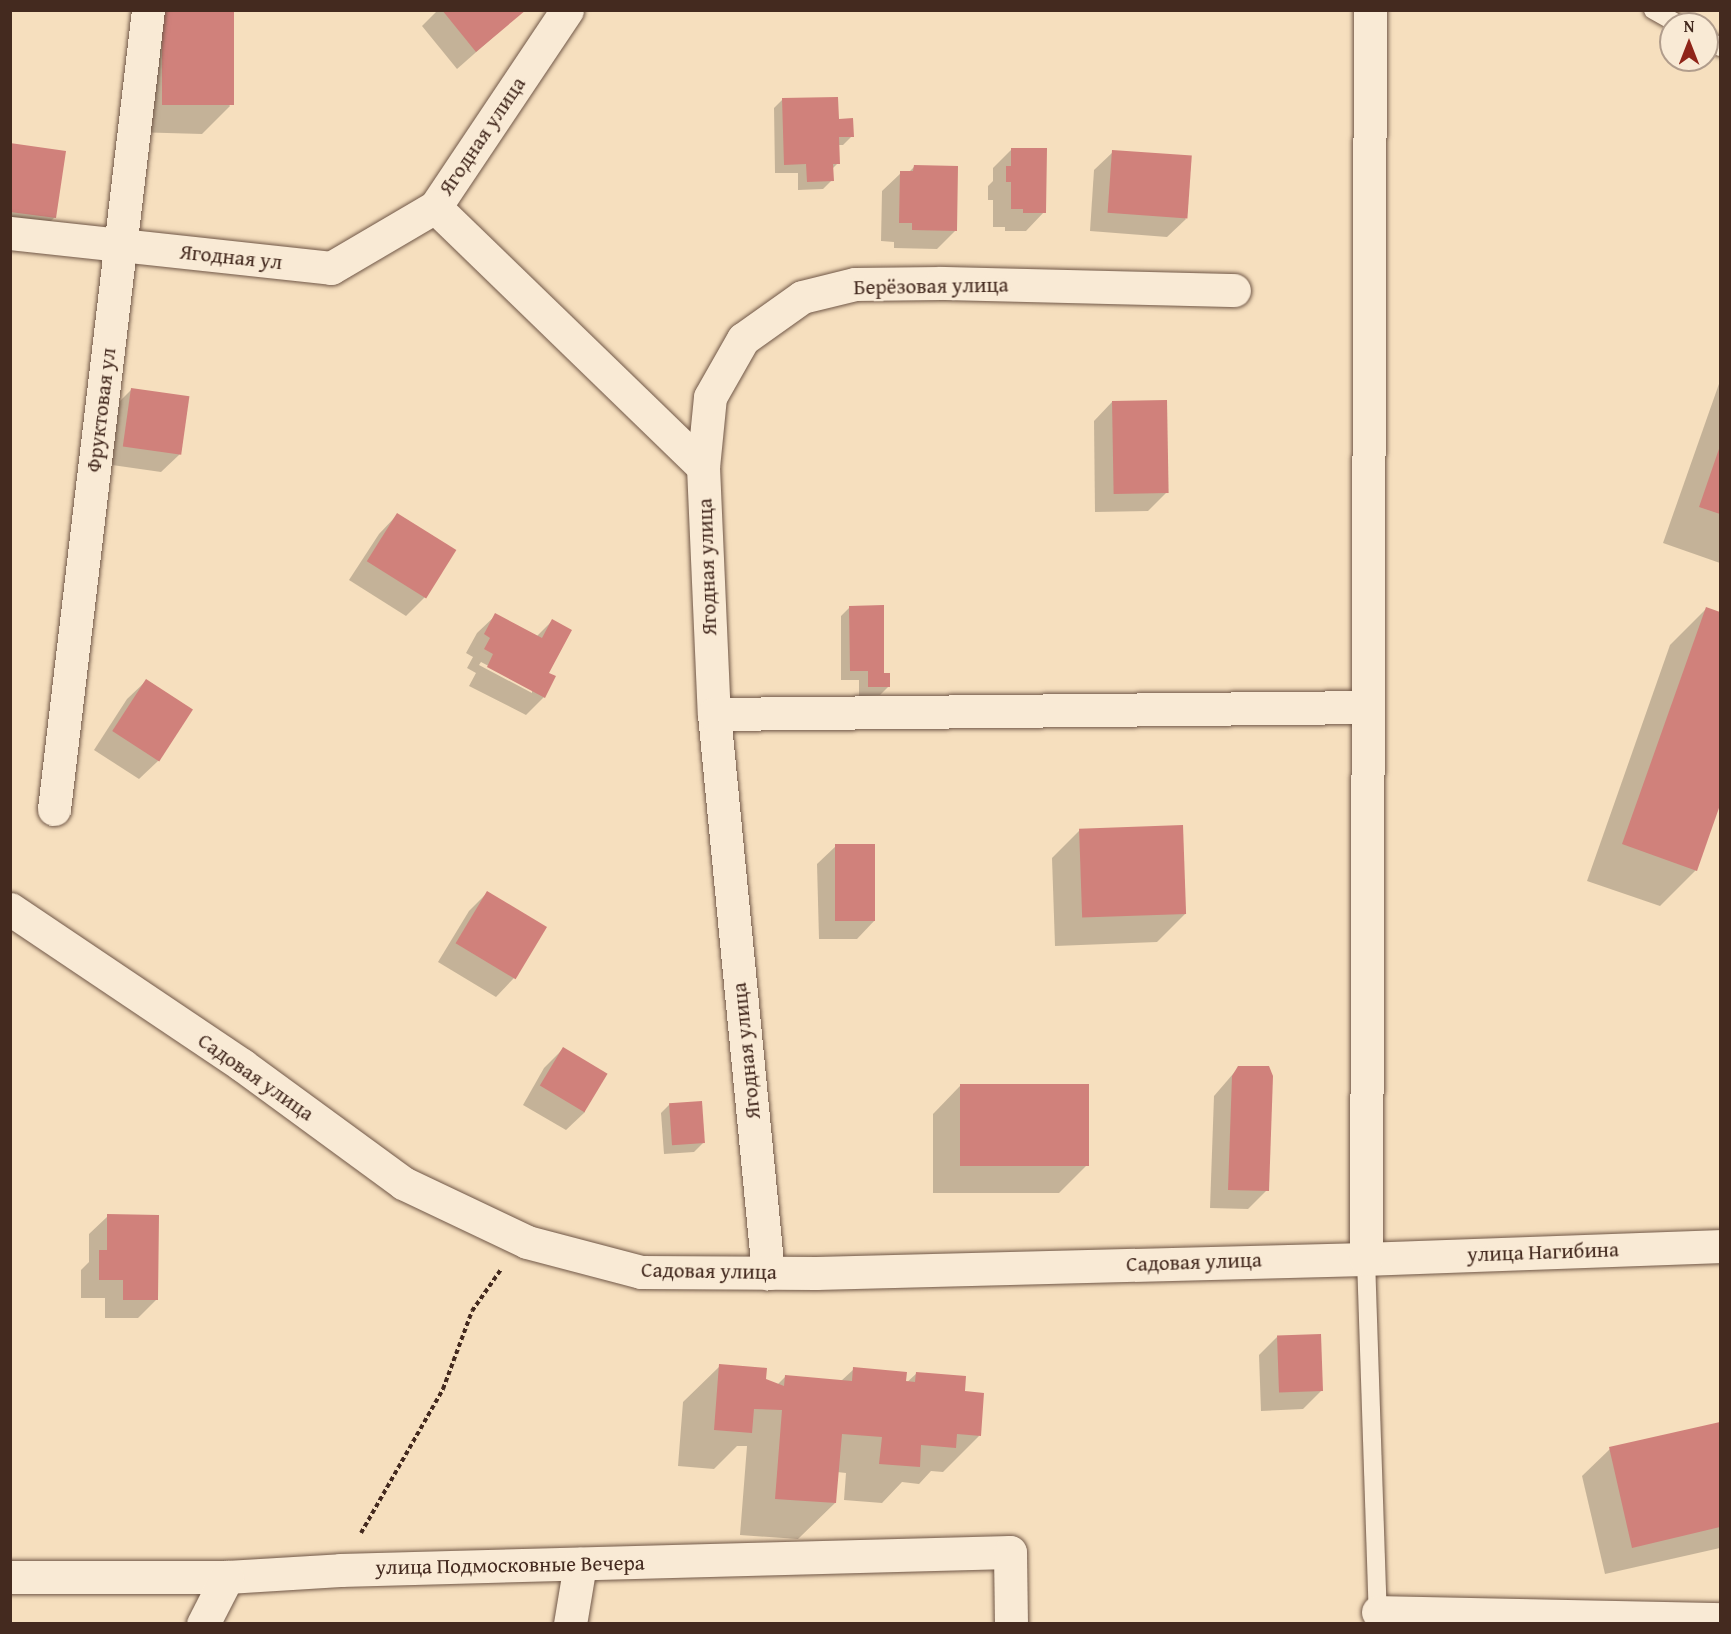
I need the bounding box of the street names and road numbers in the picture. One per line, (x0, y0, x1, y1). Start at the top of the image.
street label: Ягодная улица (433, 72, 531, 200)
street label: Ягодная ул (178, 239, 284, 275)
street label: Берёзовая улица (853, 272, 1009, 300)
street label: Фруктовая ул (81, 346, 121, 474)
street label: Ягодная улица (692, 498, 722, 636)
street label: Ягодная улица (726, 981, 766, 1121)
street label: Садовая улица (193, 1028, 319, 1126)
street label: улица Нагибина (1467, 1237, 1619, 1267)
street label: Садовая улица (1126, 1247, 1262, 1277)
street label: Садовая улица (641, 1257, 777, 1285)
street label: улица Подмосковные Вечера (375, 1550, 645, 1580)

